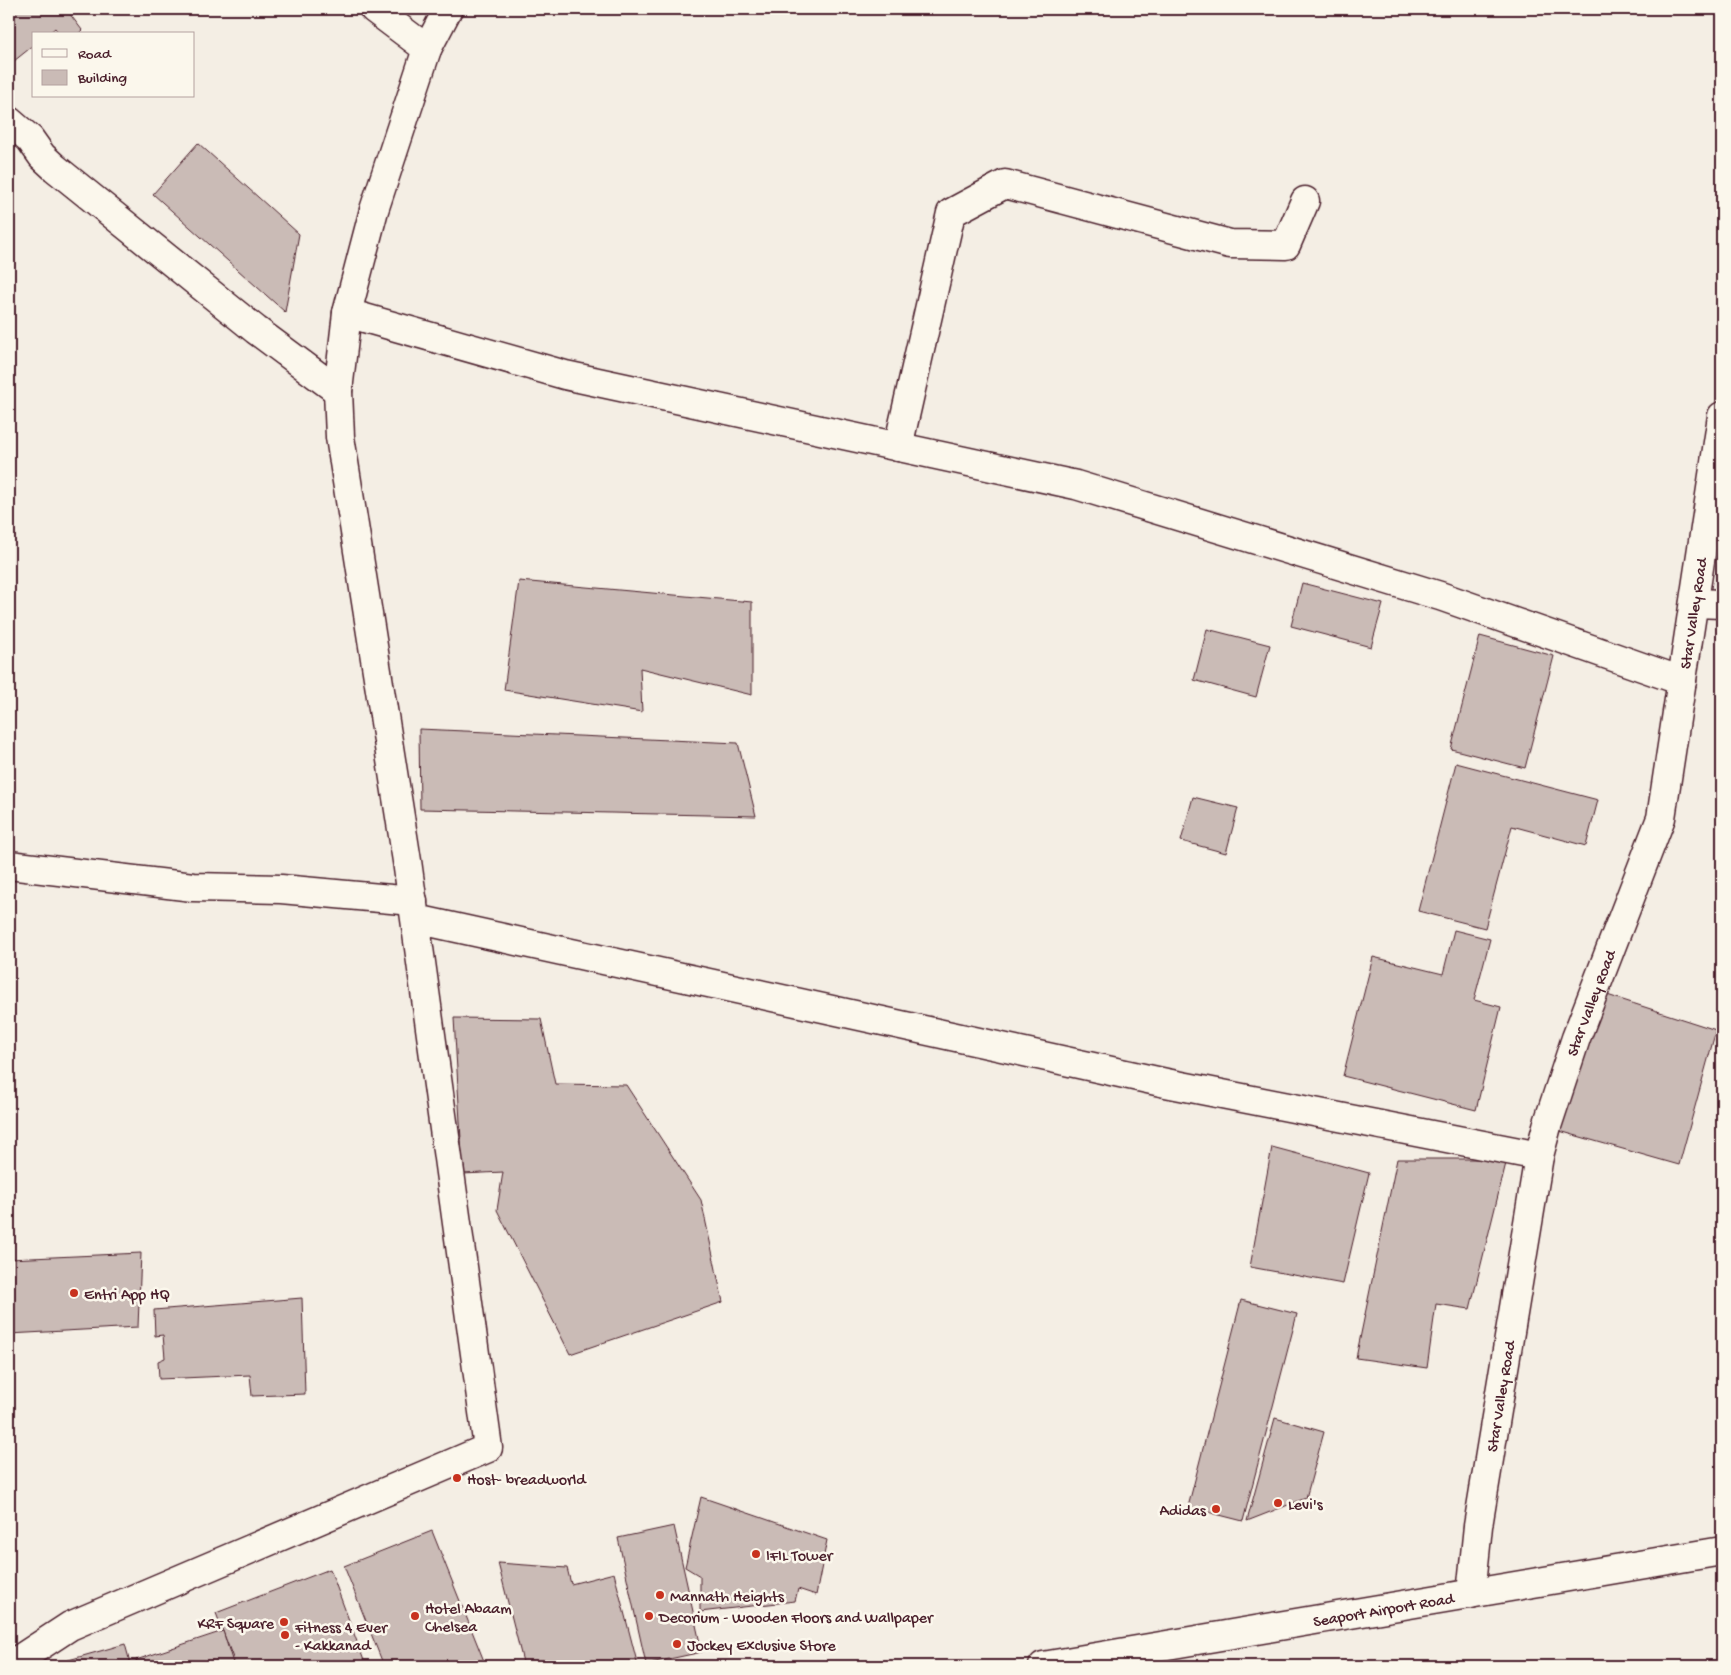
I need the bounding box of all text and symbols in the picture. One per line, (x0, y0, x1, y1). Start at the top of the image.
legend (32, 32, 195, 98)
text: Road (78, 46, 112, 64)
text: Building (77, 70, 127, 88)
street label: Star Valley Road (1678, 555, 1714, 671)
street label: Star Valley Road (1565, 947, 1623, 1059)
marker: Entri App HQ (68, 1287, 80, 1299)
place label: Entri App HQ (84, 1287, 170, 1306)
street label: Star Valley Road (1484, 1338, 1522, 1454)
marker: Host- breadworld (451, 1472, 463, 1484)
place label: Host- breadworld (467, 1472, 587, 1491)
marker: Levi's (1272, 1497, 1284, 1509)
place label: Levi's (1288, 1497, 1324, 1516)
place label: Adidas (1160, 1503, 1207, 1522)
marker: Adidas (1210, 1503, 1222, 1515)
marker: IFIL Tower (750, 1548, 762, 1560)
place label: IFIL Tower (766, 1548, 834, 1567)
marker: Mannath Heights (654, 1589, 666, 1601)
place label: Mannath Heights (670, 1589, 785, 1608)
street label: Seaport Airport Road (1312, 1590, 1457, 1633)
place label: Hotel Abaam Chelsea (425, 1601, 512, 1638)
marker: Hotel Abaam Chelsea (409, 1610, 421, 1622)
marker: Decorium - Wooden Floors and Wallpaper (643, 1610, 655, 1622)
place label: Decorium - Wooden Floors and Wallpaper (658, 1610, 934, 1629)
place label: KRF Square (198, 1616, 275, 1635)
marker: KRF Square (278, 1616, 290, 1628)
place label: Fitness 4 Ever - Kakkanad (294, 1620, 388, 1657)
marker: Fitness 4 Ever - Kakkanad (279, 1629, 291, 1641)
marker: Jockey Exclusive Store (671, 1638, 683, 1650)
place label: Jockey Exclusive Store (687, 1638, 837, 1657)

